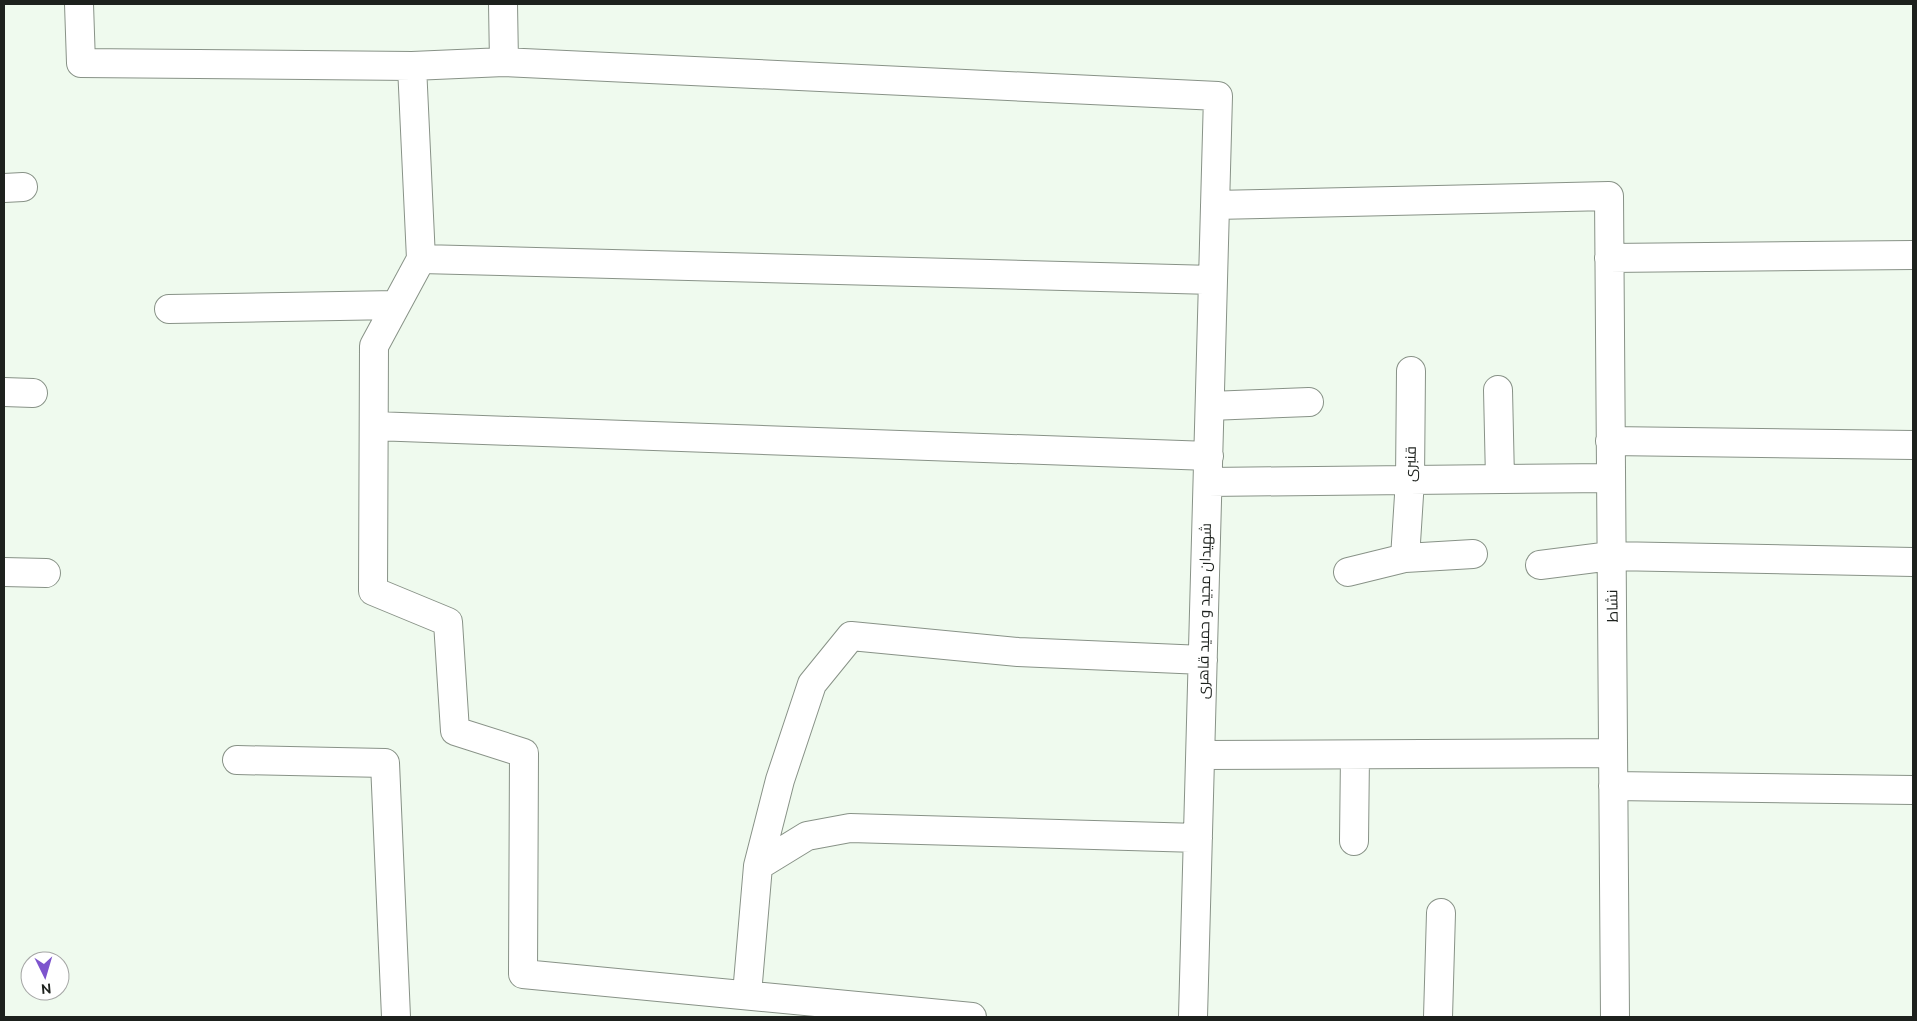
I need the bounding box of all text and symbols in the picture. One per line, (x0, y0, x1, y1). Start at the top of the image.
street label: قنبری (1401, 446, 1421, 482)
street label: شهیدان مجید و حمید قاهری (1194, 523, 1216, 699)
street label: نشاط (1603, 589, 1621, 623)
north arrow (20, 951, 70, 1001)
text: N (40, 981, 52, 997)

